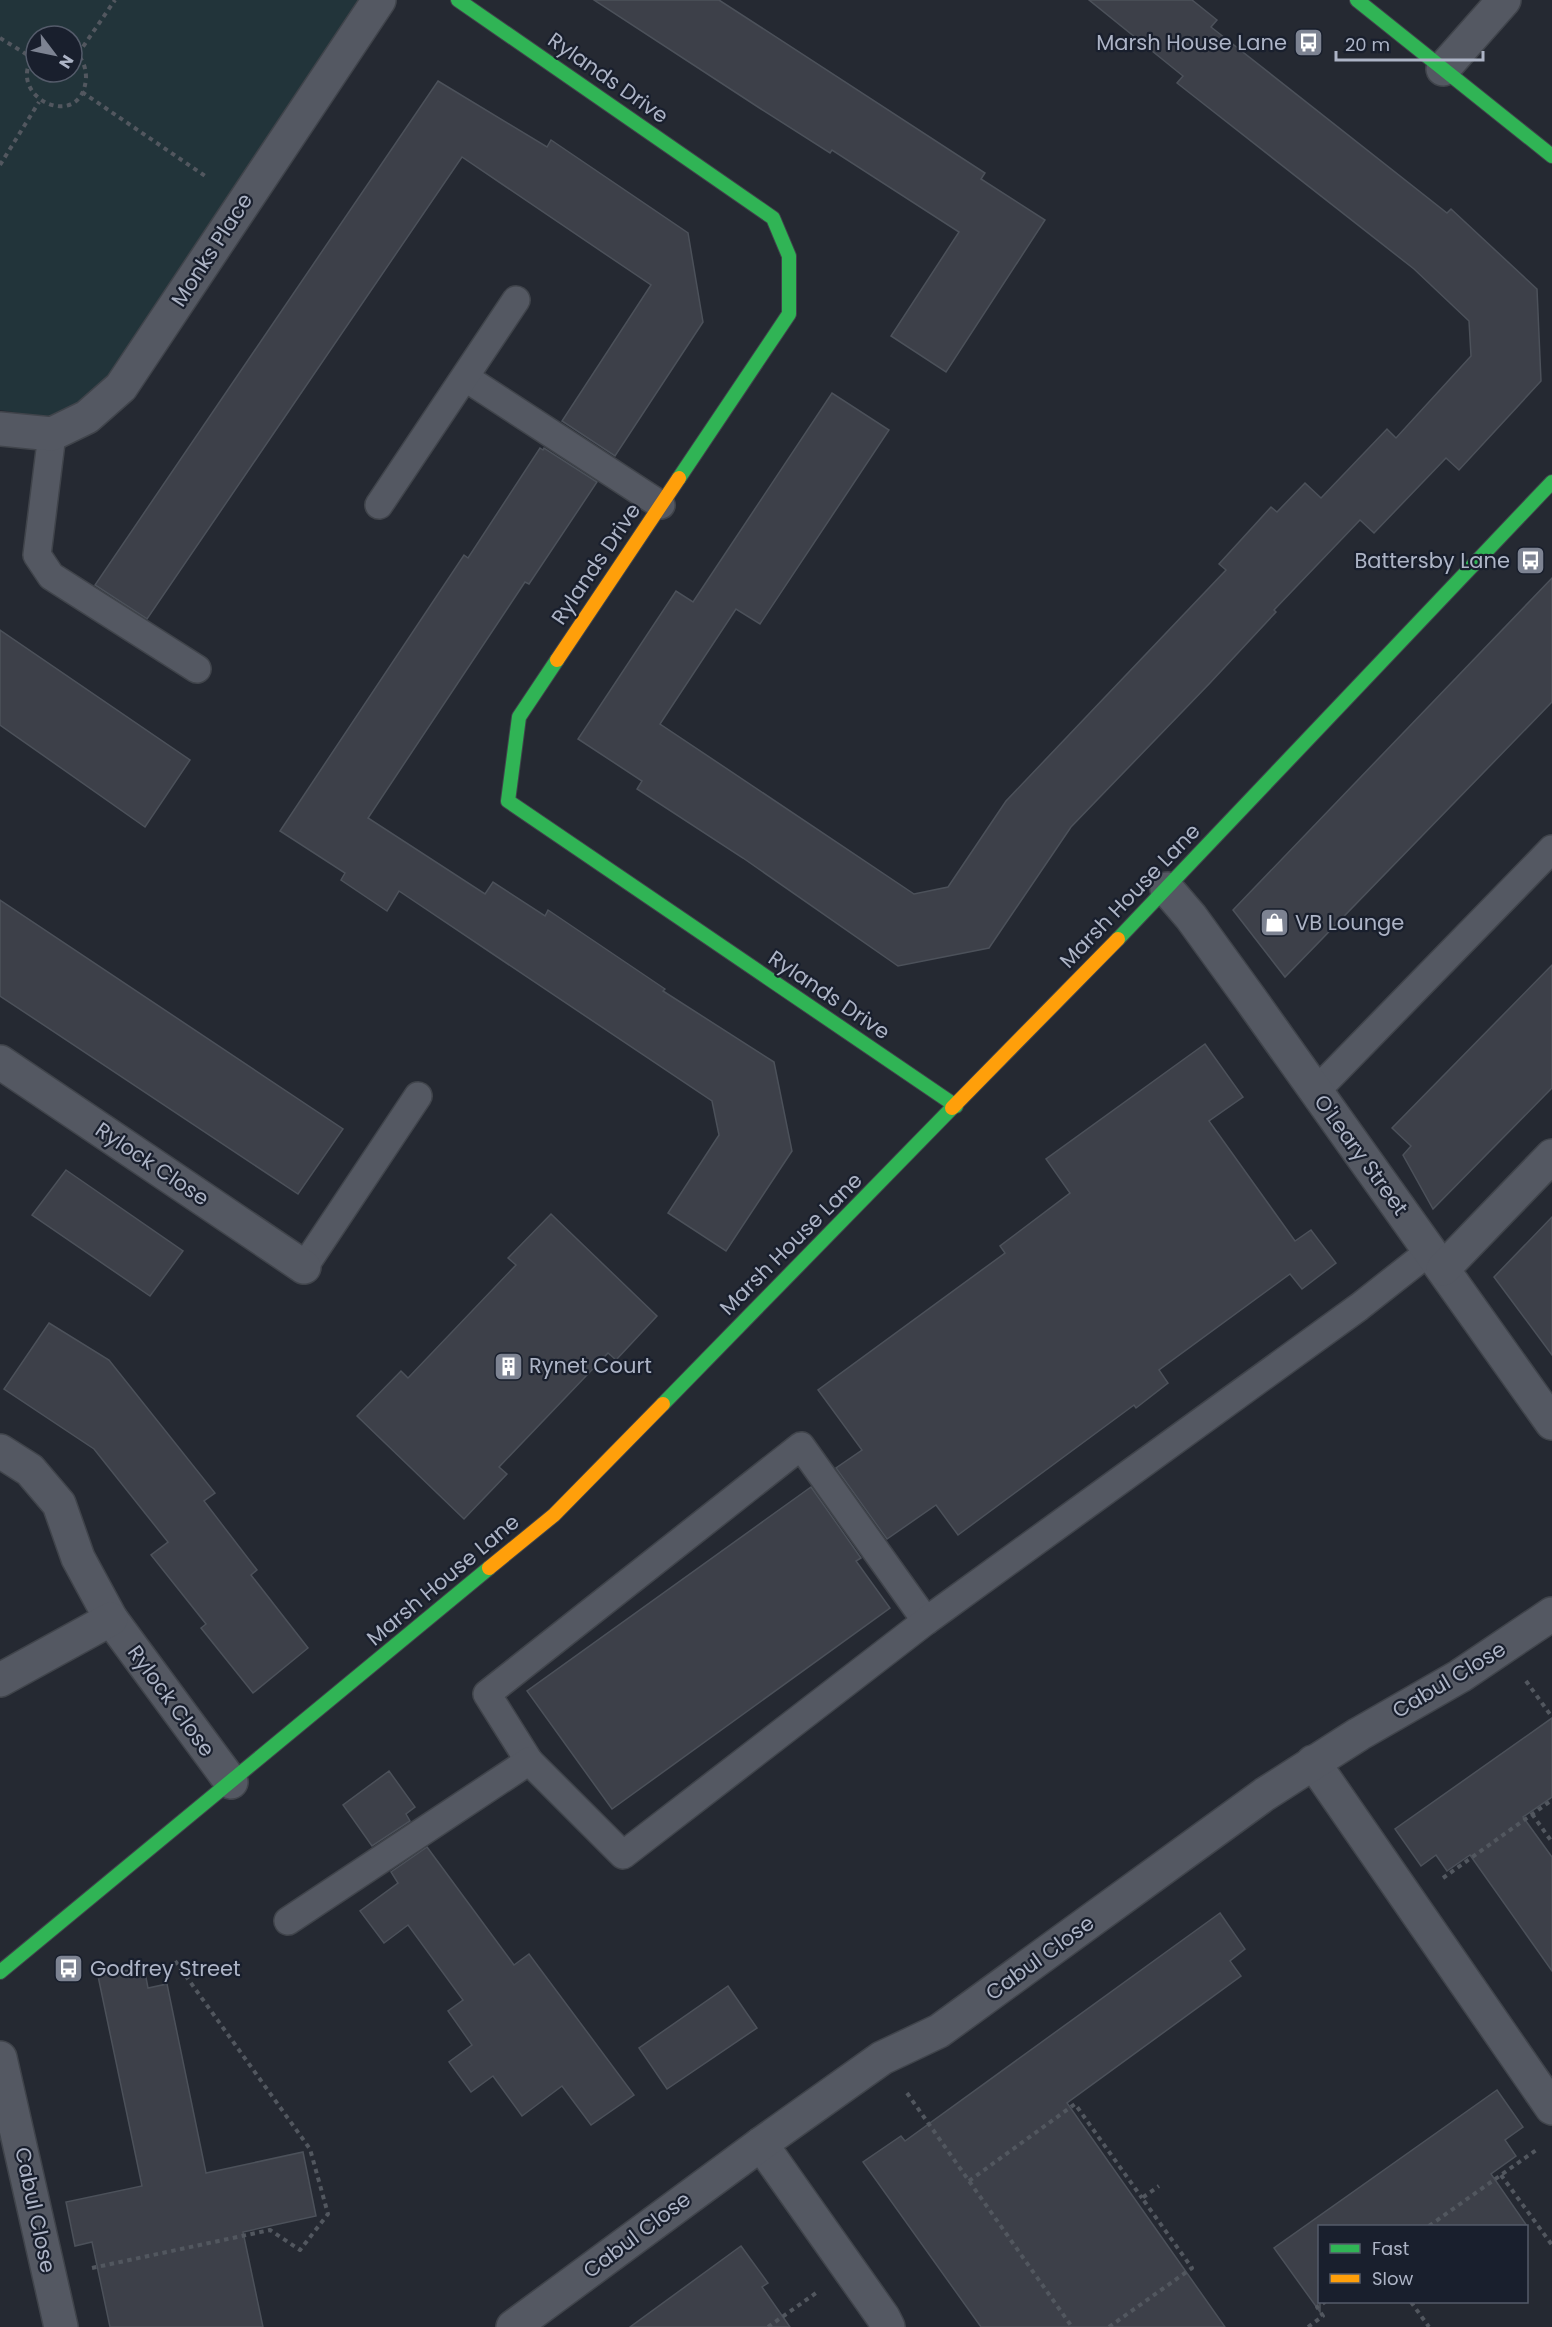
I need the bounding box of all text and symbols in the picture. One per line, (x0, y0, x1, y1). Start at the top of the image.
north arrow (24, 24, 84, 84)
scale bar (1336, 24, 1483, 62)
street label: Rylands Drive (542, 25, 674, 130)
bus stop icon: Marsh House Lane (1292, 27, 1324, 59)
place label: Marsh House Lane (1096, 28, 1287, 57)
text: 20 m (1345, 32, 1390, 57)
text: N (53, 50, 79, 73)
street label: Monks Place (164, 187, 259, 312)
street label: Rylands Drive (544, 497, 647, 630)
bus stop icon: Battersby Lane (1515, 545, 1547, 577)
place label: Battersby Lane (1354, 546, 1510, 575)
street label: Marsh House Lane (1053, 817, 1206, 974)
shop icon: VB Lounge (1258, 907, 1290, 939)
place label: VB Lounge (1295, 908, 1404, 937)
street label: Rylands Drive (763, 943, 896, 1046)
street label: O'Leary Street (1308, 1088, 1415, 1221)
street label: Rylock Close (90, 1115, 215, 1212)
street label: Marsh House Lane (713, 1166, 868, 1321)
building icon: Rynet Court (492, 1350, 524, 1382)
place label: Rynet Court (529, 1351, 652, 1380)
street label: Marsh House Lane (360, 1507, 525, 1652)
street label: Cabul Close (1387, 1634, 1511, 1725)
street label: Rylock Close (121, 1639, 222, 1762)
street label: Cabul Close (980, 1908, 1100, 2007)
bus stop icon: Godfrey Street (53, 1953, 85, 1985)
place label: Godfrey Street (90, 1954, 241, 1983)
street label: Cabul Close (8, 2144, 63, 2275)
street label: Cabul Close (577, 2185, 696, 2285)
legend (1318, 2225, 1528, 2303)
text: Fast (1372, 2236, 1409, 2261)
text: Slow (1372, 2266, 1414, 2291)

